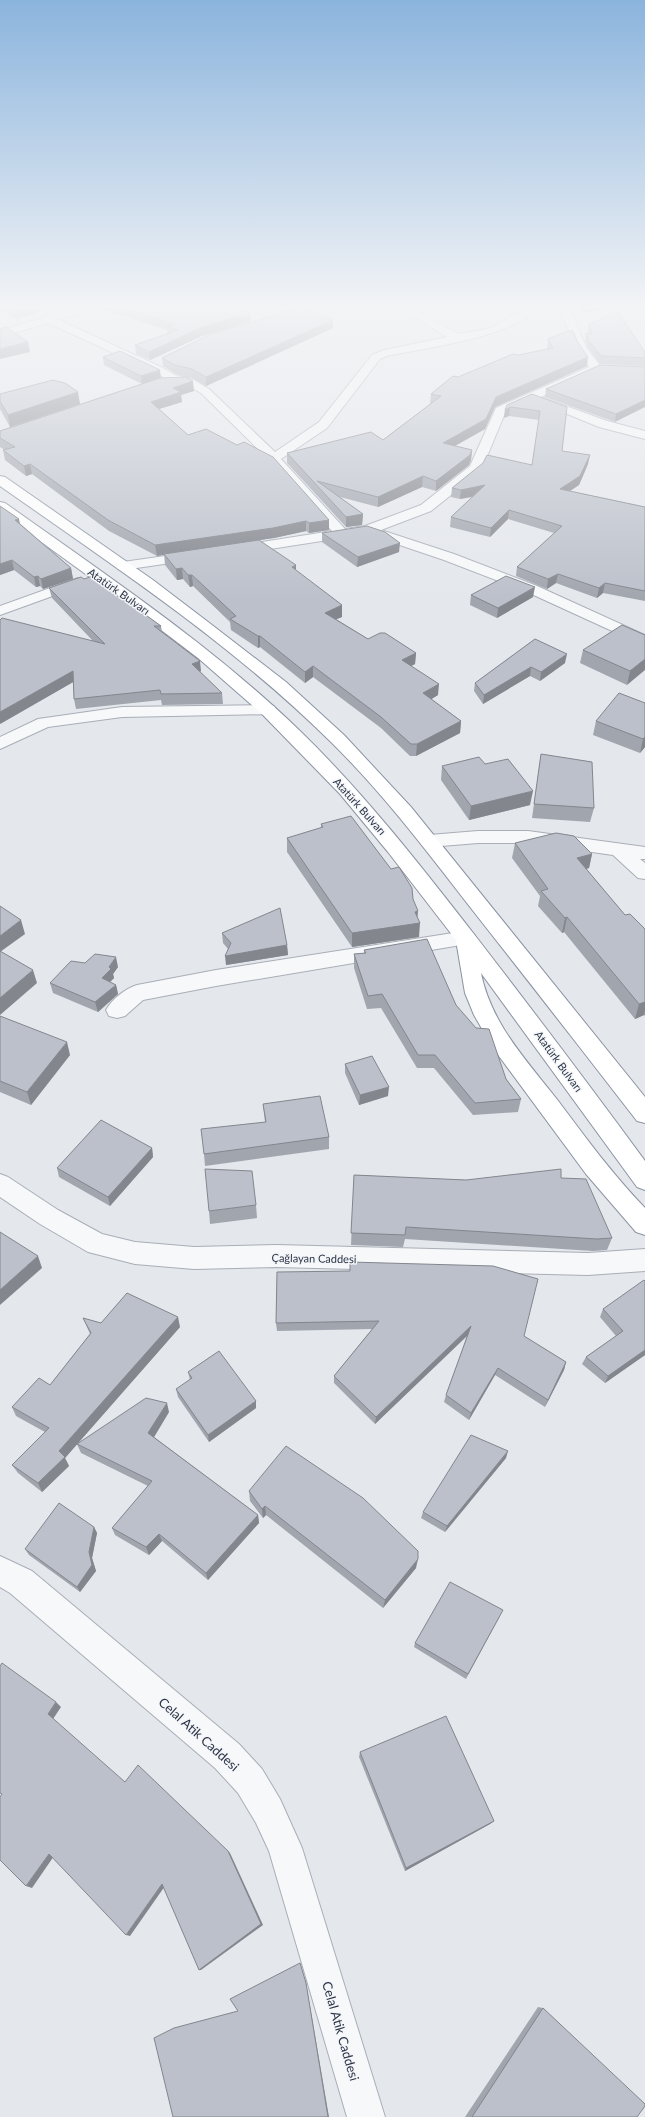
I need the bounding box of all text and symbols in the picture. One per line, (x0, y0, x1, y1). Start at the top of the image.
street label: Atatürk Bulvarı (86, 565, 152, 617)
street label: Atatürk Bulvarı (331, 775, 389, 837)
street label: Atatürk Bulvarı (532, 1028, 586, 1094)
street label: Çağlayan Caddesi (271, 1251, 357, 1265)
street label: Celal Atik Caddesi (156, 1694, 242, 1774)
street label: Celal Atik Caddesi (319, 1979, 363, 2083)

